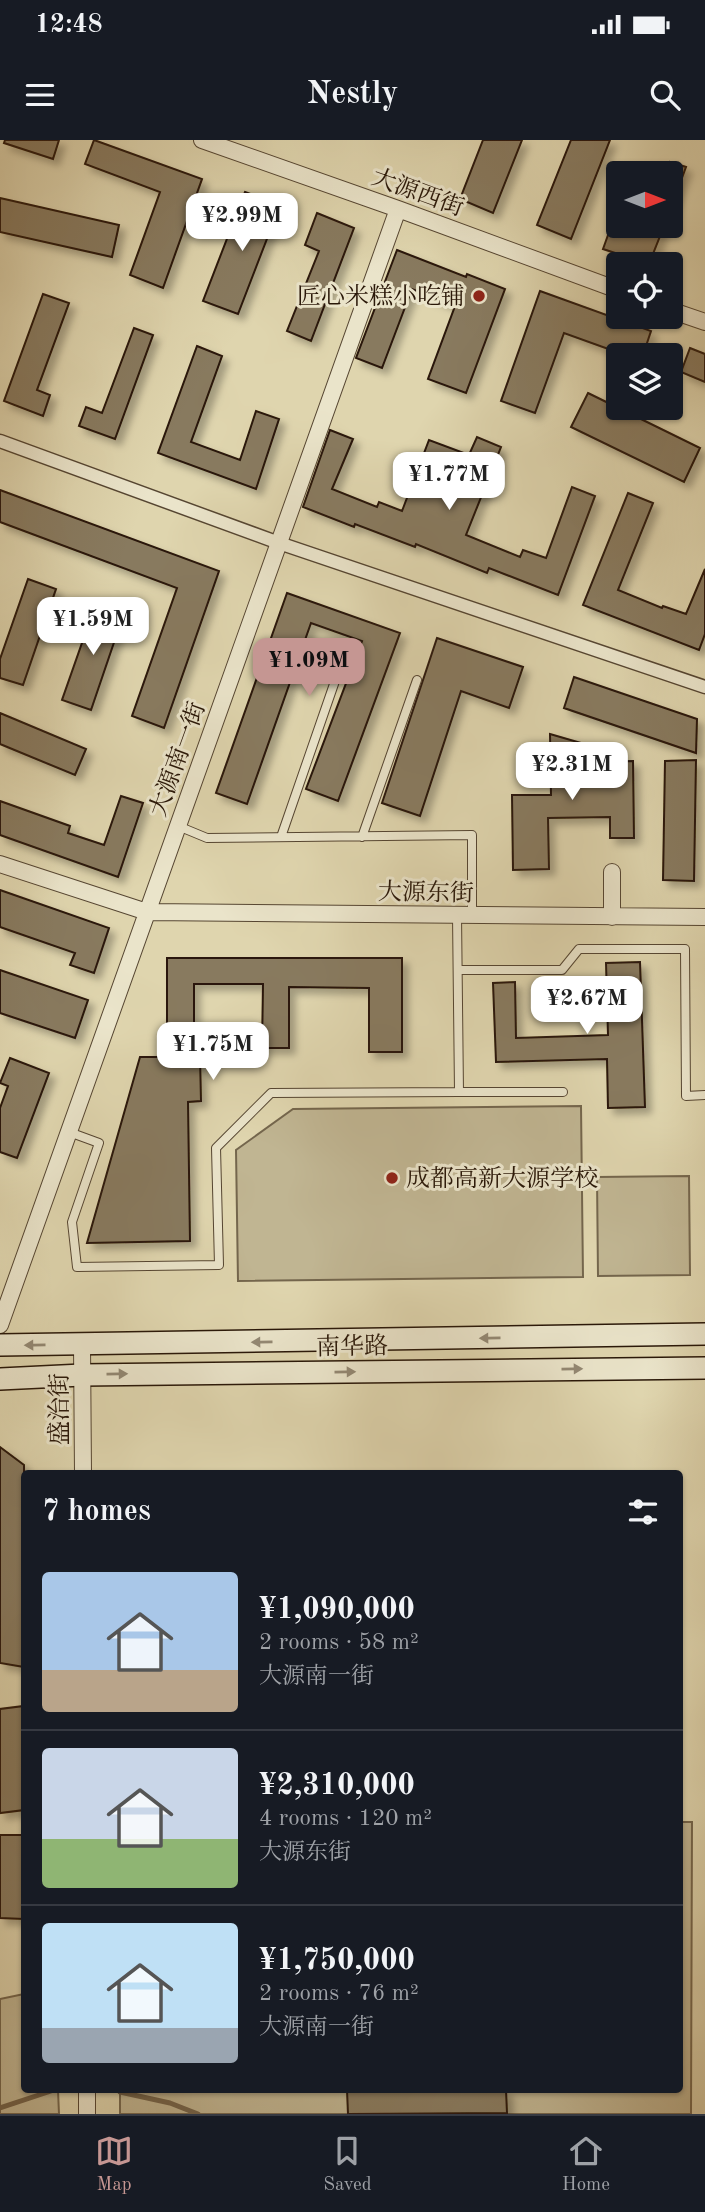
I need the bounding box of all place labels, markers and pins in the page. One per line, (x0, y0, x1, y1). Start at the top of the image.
pin: ¥2.99M (185, 194, 299, 253)
place label: 匠心米糕小吃铺 (297, 283, 465, 310)
marker: 匠心米糕小吃铺 (471, 288, 487, 304)
pin: ¥1.77M (392, 452, 506, 512)
pin: ¥1.59M (36, 598, 150, 657)
pin: ¥1.09M (252, 638, 366, 698)
pin: ¥2.31M (515, 742, 629, 802)
pin: ¥2.67M (530, 976, 644, 1036)
pin: ¥1.75M (156, 1023, 270, 1082)
place label: 成都高新大源学校 (406, 1165, 598, 1192)
marker: 成都高新大源学校 (384, 1170, 400, 1186)

